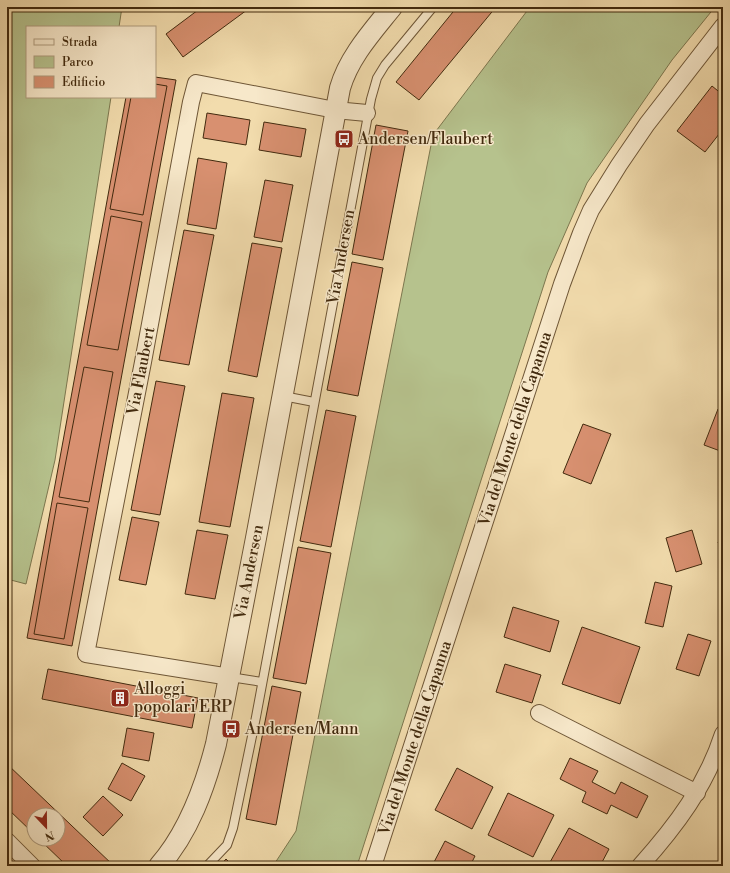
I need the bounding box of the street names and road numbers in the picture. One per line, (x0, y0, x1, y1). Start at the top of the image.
street label: Via Andersen (323, 207, 359, 307)
street label: Via Flaubert (122, 325, 159, 418)
street label: Via del Monte della Capanna (474, 328, 556, 530)
street label: Via Andersen (230, 522, 268, 622)
street label: Via del Monte della Capanna (374, 637, 456, 839)

